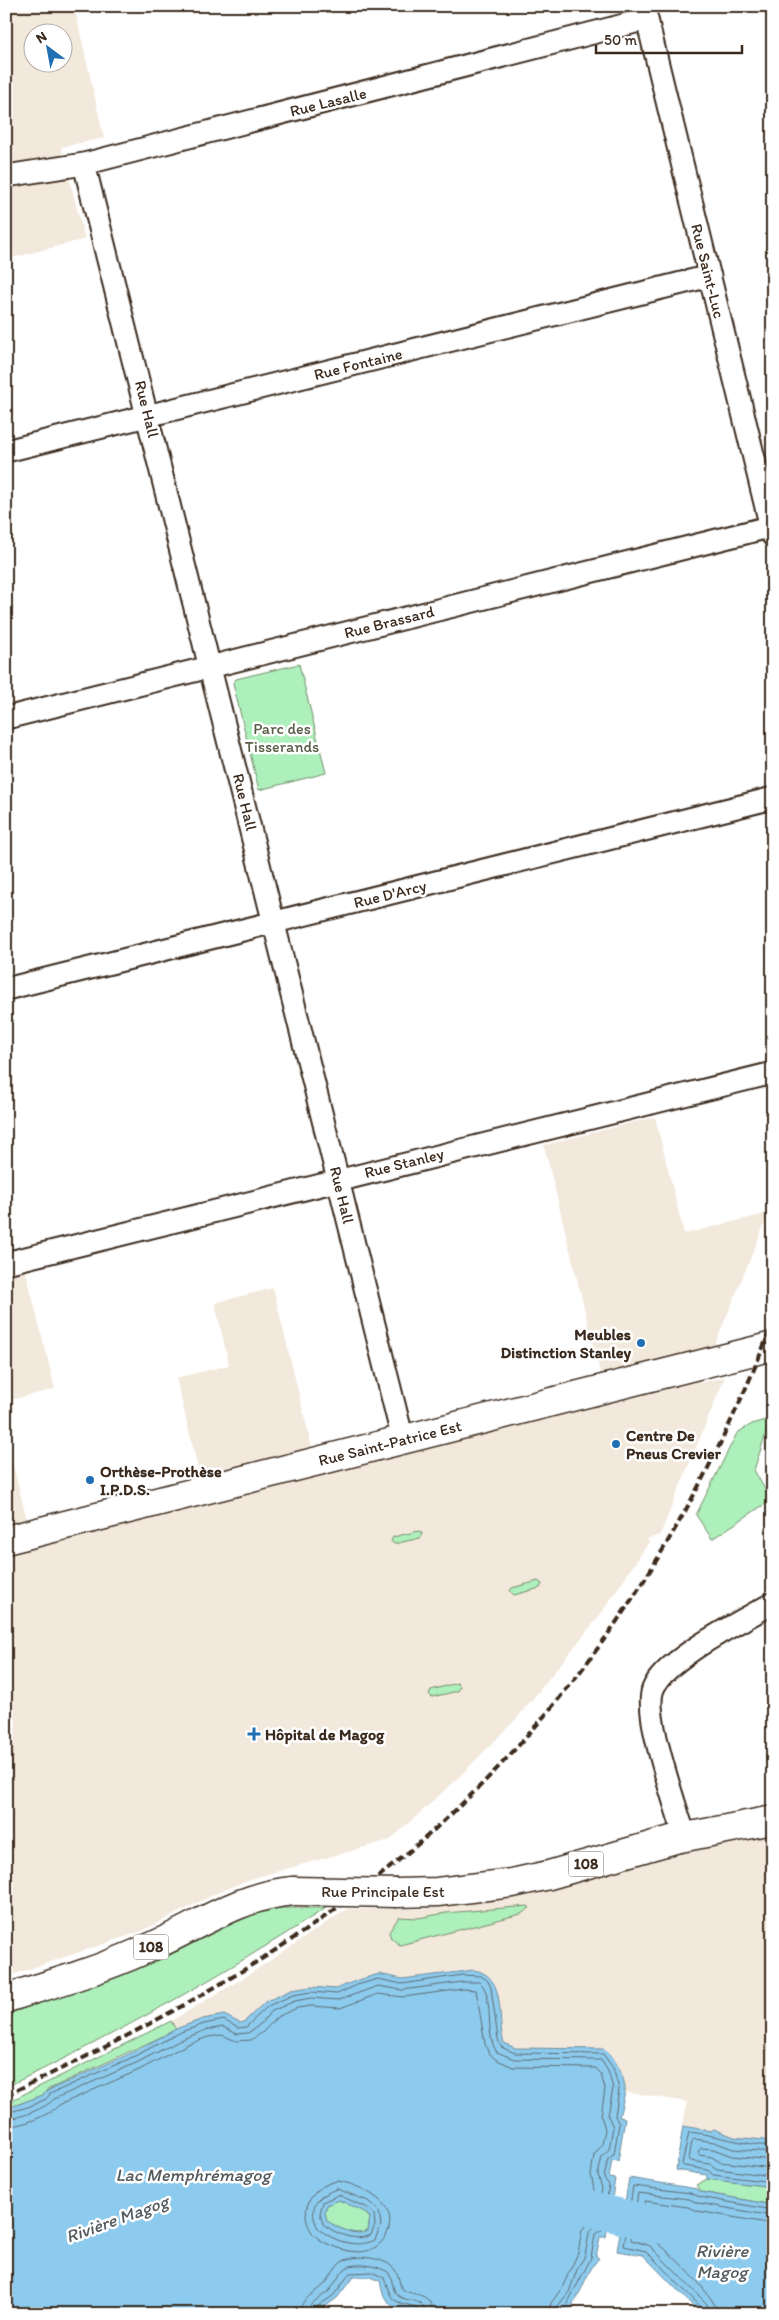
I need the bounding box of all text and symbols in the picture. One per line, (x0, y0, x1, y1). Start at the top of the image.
north arrow (22, 22, 72, 72)
scale bar (596, 22, 743, 54)
text: N (33, 28, 50, 47)
text: 50 m (604, 31, 637, 49)
street label: Rue Lasalle (288, 83, 368, 121)
street label: Rue Saint-Luc (687, 222, 729, 320)
street label: Rue Fontaine (312, 344, 404, 384)
street label: Rue Hall (131, 378, 163, 440)
street label: Rue Brassard (342, 602, 436, 642)
park label: Parc des Tisserands (245, 719, 319, 756)
street label: Rue Hall (229, 771, 261, 833)
street label: Rue D'Arcy (352, 876, 429, 912)
street label: Rue Stanley (362, 1144, 446, 1182)
street label: Rue Hall (326, 1164, 358, 1226)
place label: Meubles Distinction Stanley (500, 1325, 631, 1363)
marker: Meubles Distinction Stanley (635, 1337, 647, 1349)
street label: Rue Saint-Patrice Est (316, 1416, 464, 1470)
place label: Centre De Pneus Crevier (626, 1426, 722, 1463)
marker: Centre De Pneus Crevier (610, 1438, 622, 1450)
place label: Orthèse-Prothèse I.P.D.S. (100, 1462, 222, 1499)
marker: Orthèse-Prothèse I.P.D.S. (84, 1474, 96, 1486)
place label: Hôpital de Magog (265, 1725, 385, 1745)
marker: Hôpital de Magog (247, 1727, 261, 1741)
road number: 108 (568, 1852, 604, 1876)
street label: Rue Principale Est (321, 1882, 445, 1901)
road number: 108 (134, 1934, 168, 1960)
water label: Lac Memphrémagog (115, 2164, 273, 2186)
water label: Rivière Magog (63, 2189, 174, 2248)
water label: Rivière Magog (696, 2240, 750, 2283)

